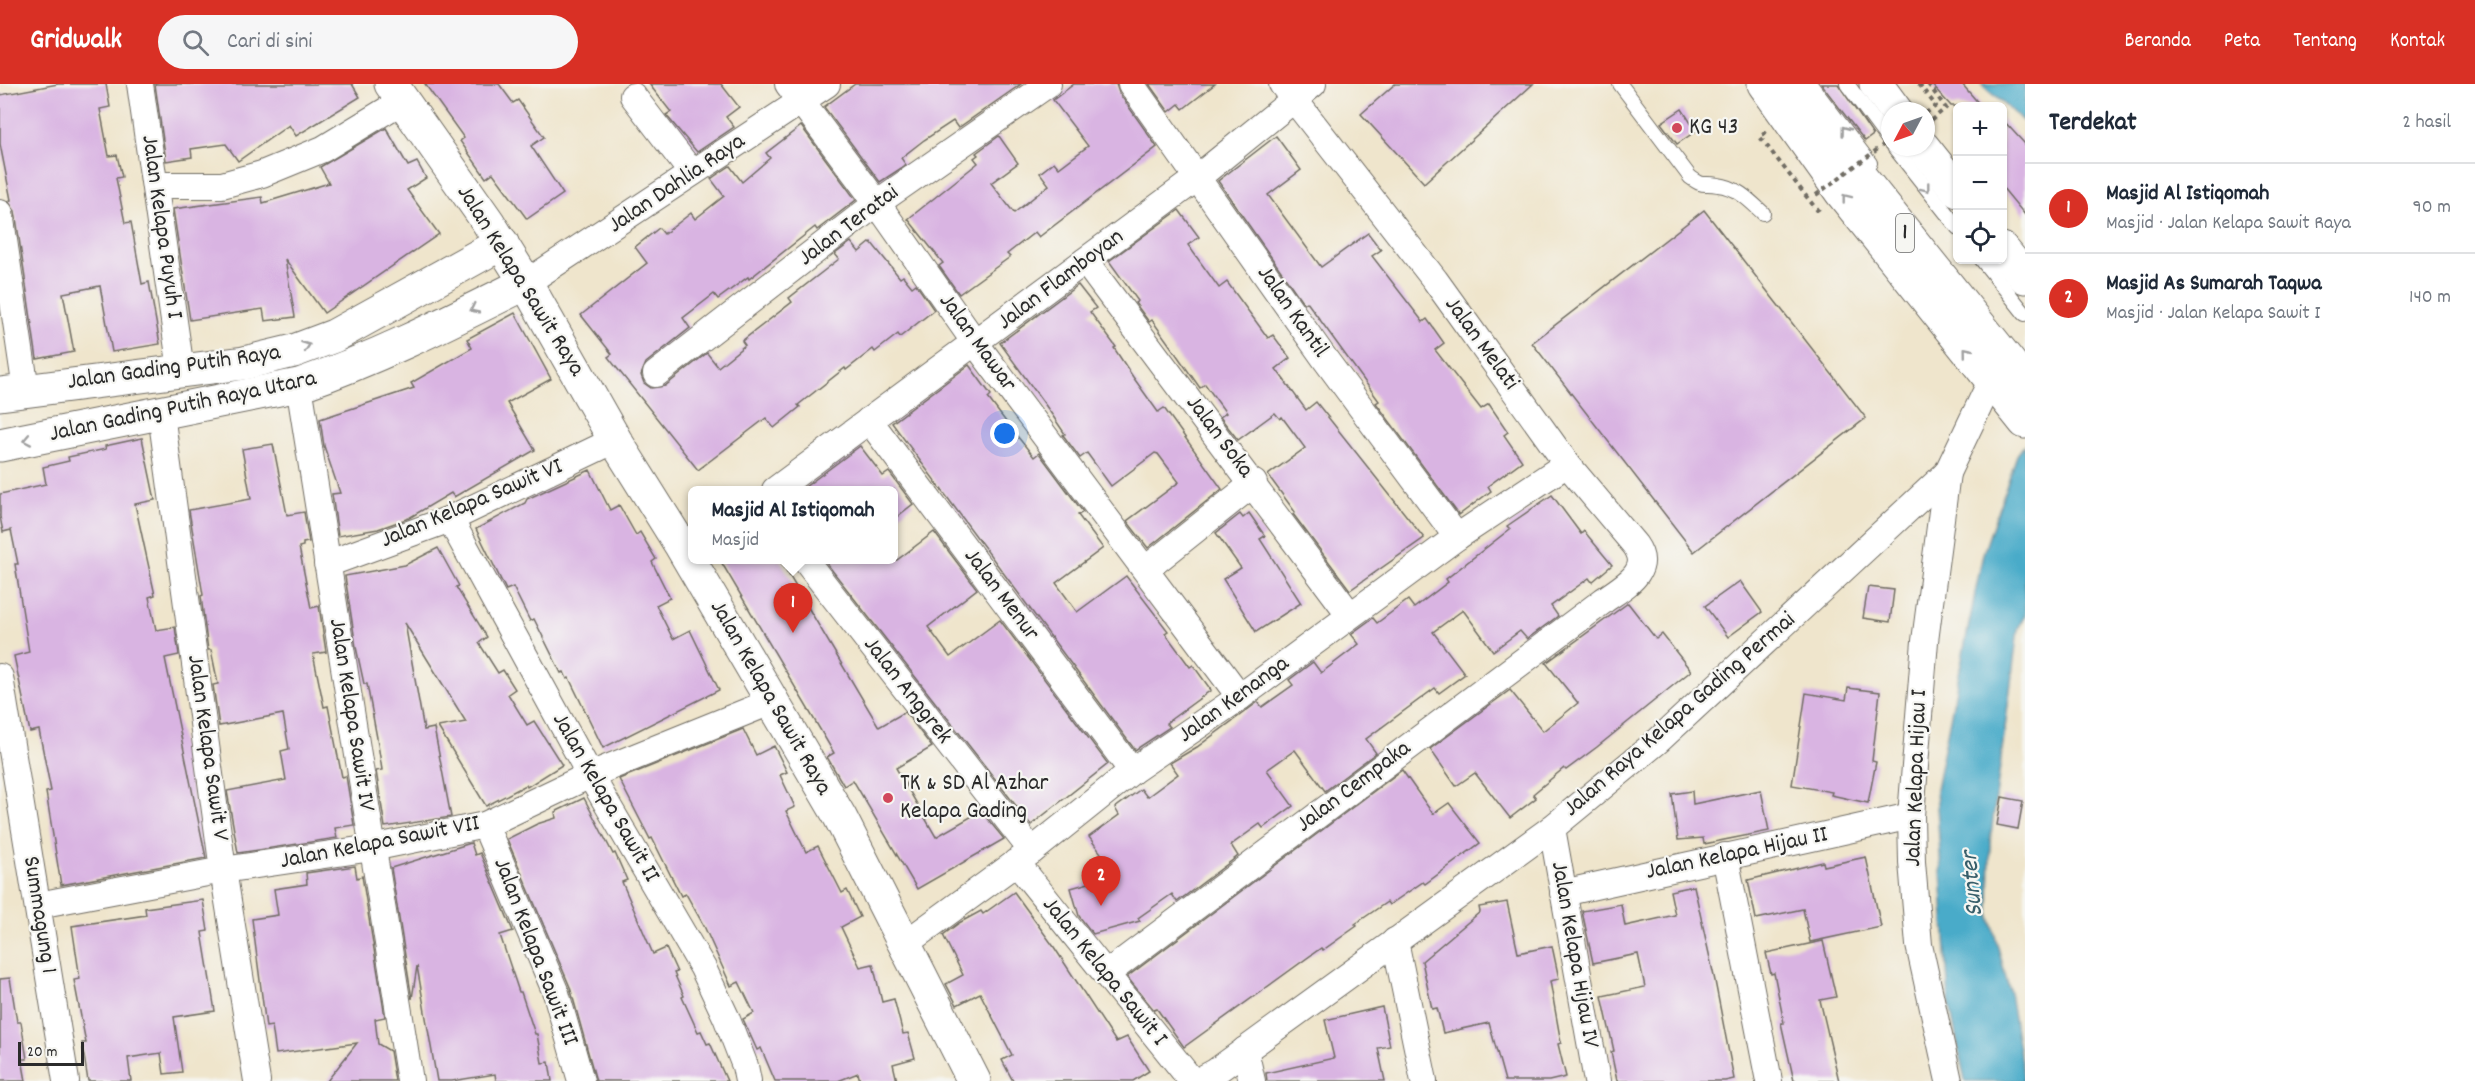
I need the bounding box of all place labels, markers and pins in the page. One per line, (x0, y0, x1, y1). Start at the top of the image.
place label: KG 43 (1689, 111, 1738, 145)
marker: KG 43 (1670, 121, 1684, 135)
pin: 1 (774, 584, 812, 633)
place label: TK & SD Al Azhar Kelapa Gading (900, 767, 1048, 829)
marker: TK & SD Al Azhar Kelapa Gading (881, 791, 895, 805)
pin: 2 (1082, 856, 1120, 906)

